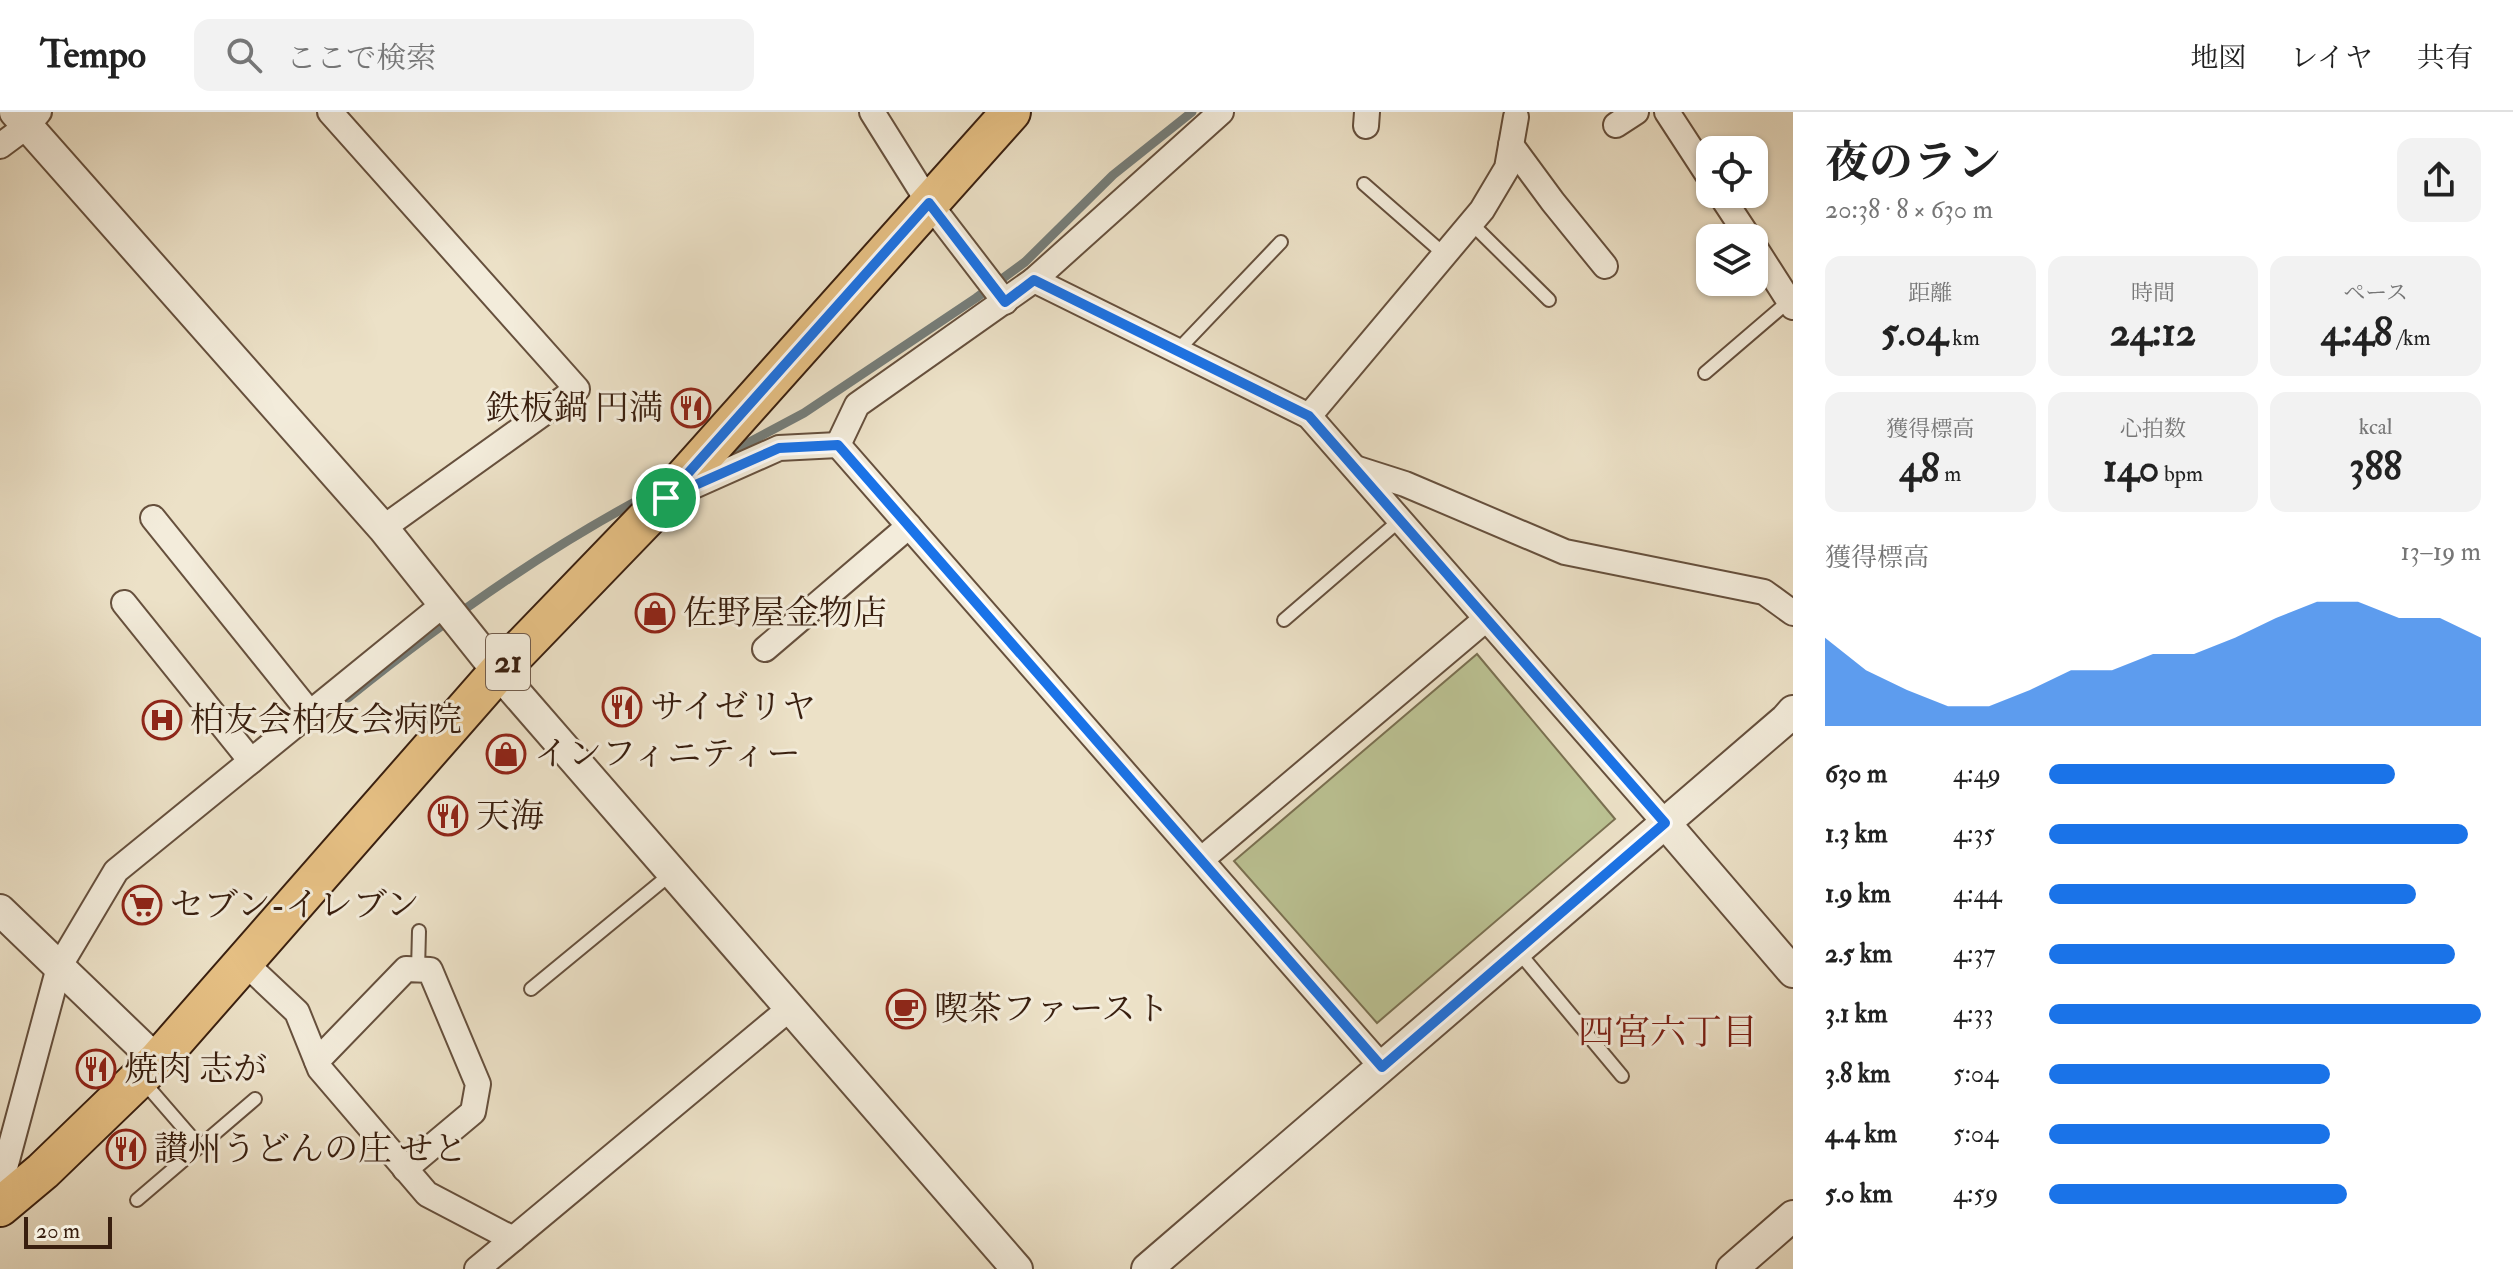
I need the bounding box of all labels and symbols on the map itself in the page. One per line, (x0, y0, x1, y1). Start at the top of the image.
place label: 鉄板鍋 円満 (486, 387, 663, 430)
restaurant icon: 鉄板鍋 円満 (670, 387, 712, 429)
pin (632, 464, 700, 532)
shop icon: 佐野屋金物店 (634, 592, 676, 634)
place label: 佐野屋金物店 (683, 592, 887, 635)
road number: 21 (486, 634, 530, 690)
restaurant icon: サイゼリヤ (601, 686, 643, 728)
place label: サイゼリヤ (650, 686, 816, 729)
hospital icon: 柏友会柏友会病院 (141, 699, 183, 741)
place label: 柏友会柏友会病院 (190, 699, 462, 742)
shop icon: インフィニティー (485, 733, 527, 775)
place label: インフィニティー (534, 733, 801, 776)
restaurant icon: 天海 (427, 795, 469, 837)
place label: 天海 (476, 795, 544, 838)
supermarket icon: セブン-イレブン (121, 884, 163, 926)
place label: セブン-イレブン (170, 884, 420, 927)
cafe icon: 喫茶ファースト (885, 988, 927, 1030)
place label: 喫茶ファースト (934, 988, 1170, 1031)
district label: 四宮六丁目 (1578, 1010, 1758, 1055)
restaurant icon: 焼肉 志が (75, 1048, 117, 1090)
place label: 焼肉 志が (124, 1048, 267, 1091)
restaurant icon: 讃州うどんの庄 せと (105, 1128, 147, 1170)
place label: 讃州うどんの庄 せと (154, 1128, 467, 1171)
scale bar (24, 1213, 112, 1249)

